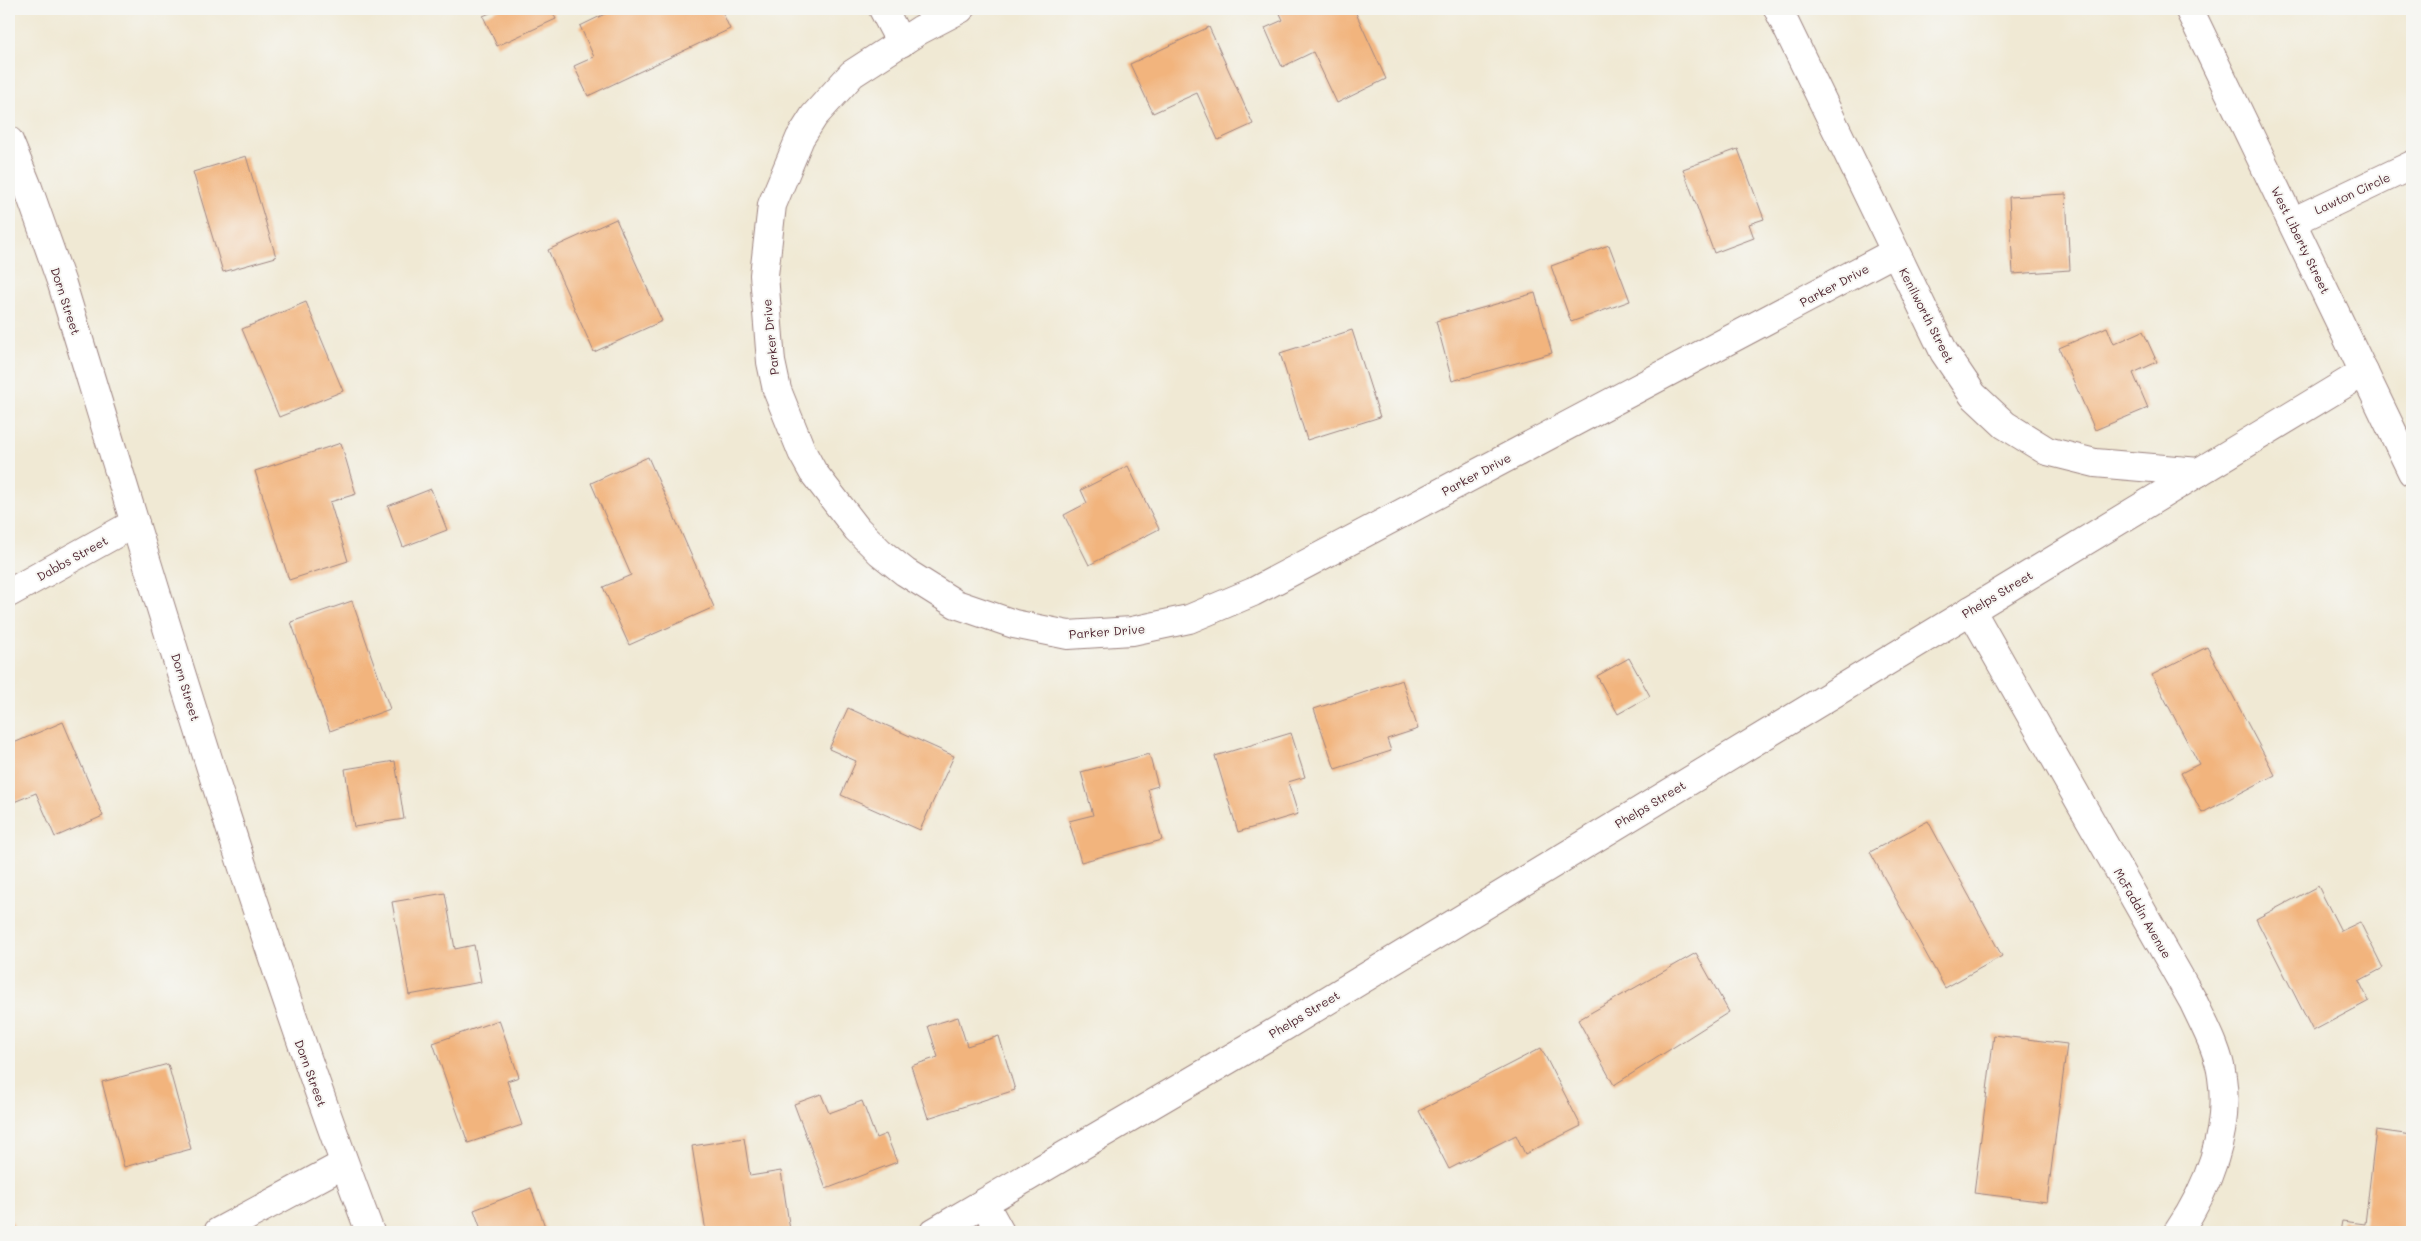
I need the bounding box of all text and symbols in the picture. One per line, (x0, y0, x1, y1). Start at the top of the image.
street label: Lawton Circle (2312, 168, 2392, 218)
street label: West Liberty Street (2268, 184, 2334, 296)
street label: Parker Drive (1797, 260, 1871, 310)
street label: Dorn Street (48, 265, 84, 337)
street label: Kenilworth Street (1896, 265, 1958, 365)
street label: Parker Drive (758, 298, 782, 376)
street label: Parker Drive (1439, 449, 1513, 499)
street label: Dabbs Street (34, 532, 110, 584)
street label: Phelps Street (1959, 567, 2035, 621)
street label: Parker Drive (1068, 620, 1146, 642)
street label: Dorn Street (168, 651, 204, 723)
street label: Phelps Street (1612, 777, 1688, 831)
street label: McFaddin Avenue (2111, 865, 2175, 961)
street label: Phelps Street (1266, 987, 1342, 1041)
street label: Dorn Street (291, 1037, 331, 1109)

